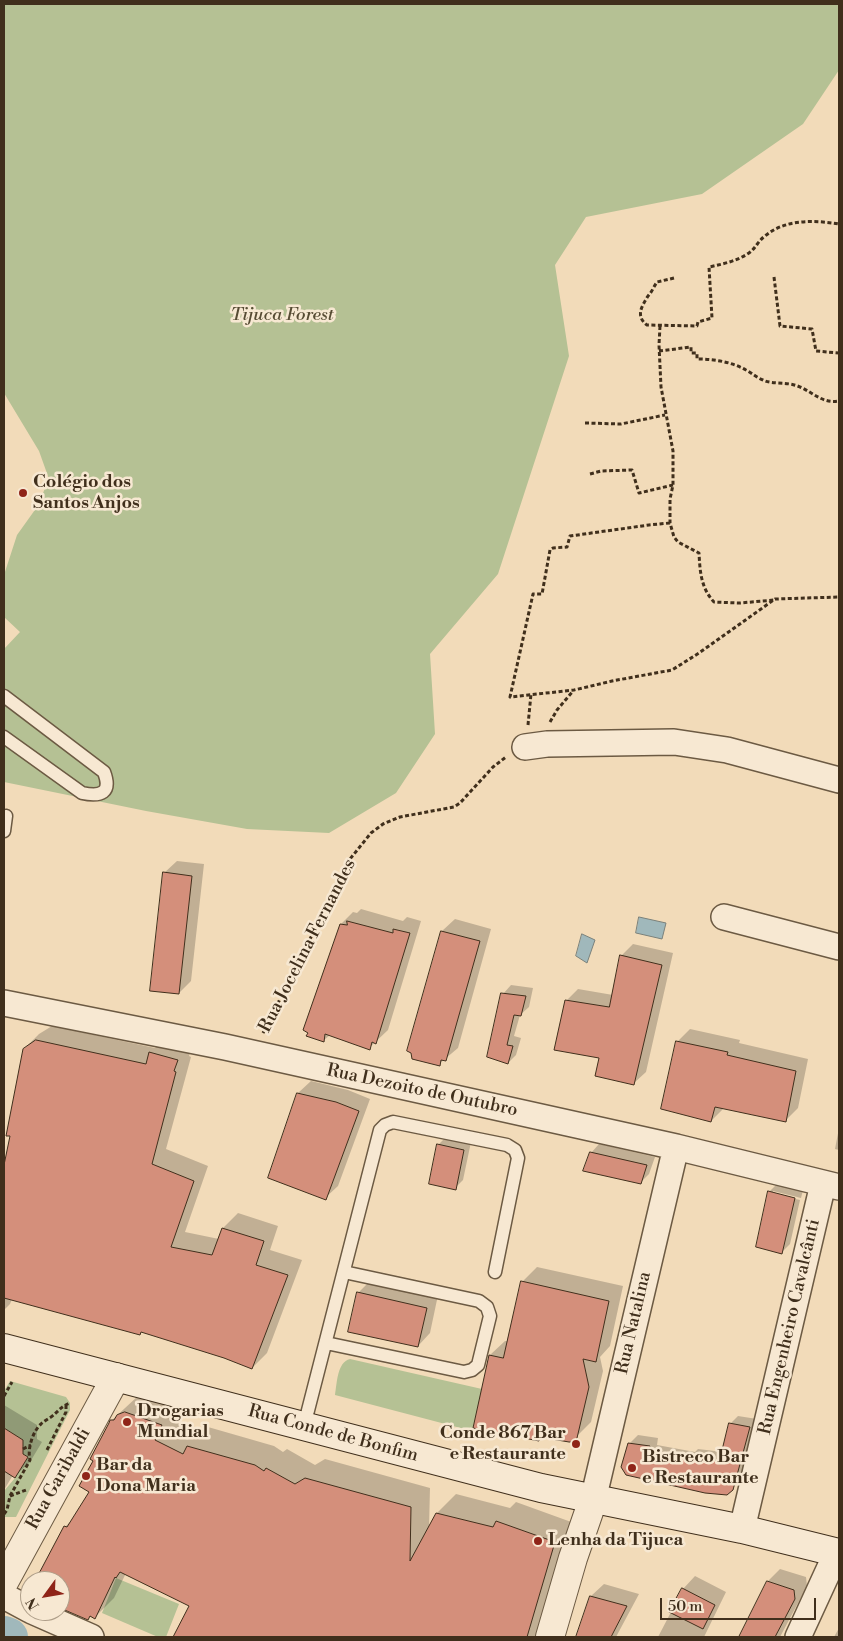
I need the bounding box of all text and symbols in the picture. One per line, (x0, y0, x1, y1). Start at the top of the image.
park label: Tijuca Forest (230, 305, 334, 327)
place label: Colégio dos Santos Anjos (33, 472, 140, 514)
marker: Colégio dos Santos Anjos (17, 487, 29, 499)
street label: Rua Jocelina Fernandes (255, 856, 361, 1036)
street label: Rua Dezoito de Outubro (324, 1060, 520, 1122)
street label: Rua Engenheiro Cavalcânti (755, 1217, 825, 1437)
street label: Rua Natalina (612, 1270, 656, 1376)
place label: Drogarias Mundial (137, 1401, 224, 1444)
street label: Rua Conde de Bonfim (246, 1401, 420, 1467)
marker: Drogarias Mundial (121, 1416, 133, 1428)
place label: Conde 867 Bar e Restaurante (440, 1423, 566, 1466)
street label: Rua Garibaldi (22, 1424, 96, 1534)
marker: Conde 867 Bar e Restaurante (570, 1438, 582, 1450)
place label: Bistreco Bar e Restaurante (642, 1447, 759, 1490)
place label: Bar da Dona Maria (96, 1455, 196, 1498)
marker: Bistreco Bar e Restaurante (626, 1462, 638, 1474)
marker: Bar da Dona Maria (80, 1470, 92, 1482)
place label: Lenha da Tijuca (548, 1530, 683, 1552)
marker: Lenha da Tijuca (532, 1535, 544, 1547)
north arrow (20, 1571, 70, 1621)
scale bar (663, 1588, 819, 1620)
text: N (23, 1594, 44, 1613)
text: 50 m (668, 1597, 702, 1616)

